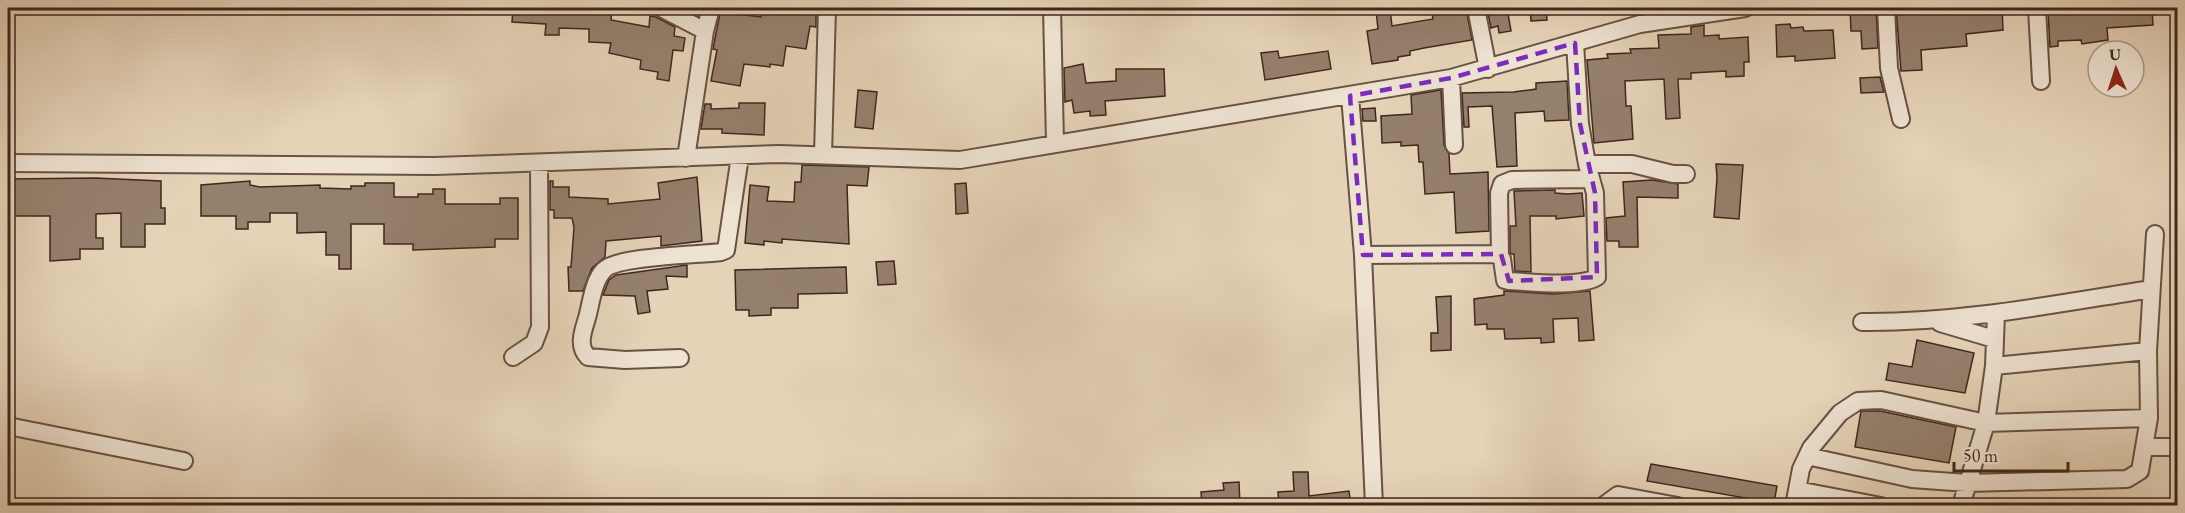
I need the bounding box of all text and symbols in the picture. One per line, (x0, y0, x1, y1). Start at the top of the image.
north arrow (2086, 39, 2146, 99)
text: U (2109, 44, 2122, 65)
scale bar (1954, 435, 2068, 473)
text: 50 m (1963, 444, 1998, 467)

